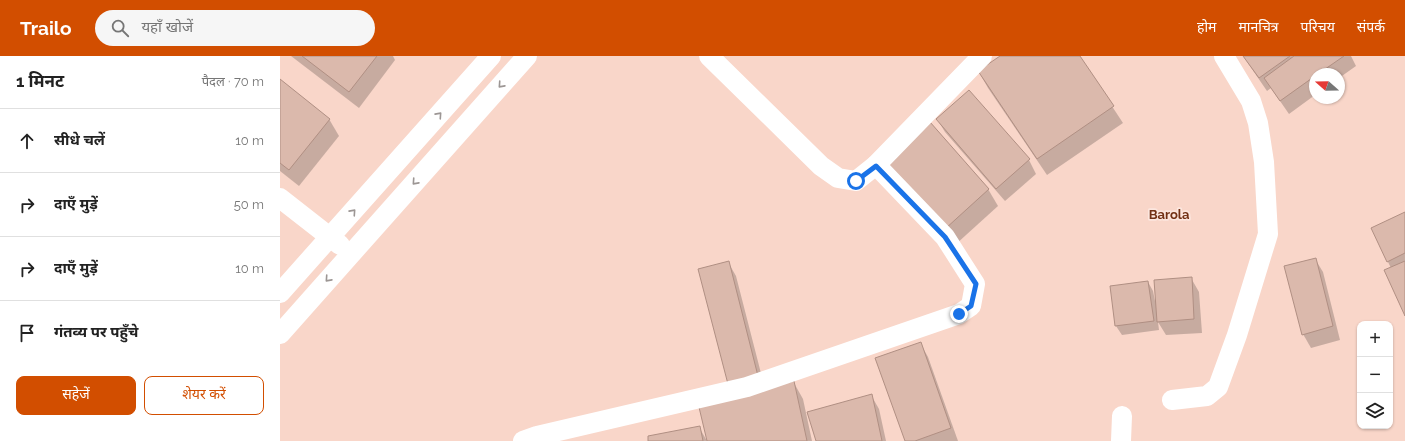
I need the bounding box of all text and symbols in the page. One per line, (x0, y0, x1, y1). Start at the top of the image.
search box (95, 10, 375, 46)
text: Trailo (20, 17, 71, 39)
icon: search (109, 17, 131, 39)
text: यहाँ खोजें (141, 18, 193, 36)
text: होम (1197, 19, 1216, 35)
text: मानचित्र (1238, 19, 1279, 35)
text: परिचय (1301, 19, 1335, 35)
text: संपर्क (1357, 19, 1385, 35)
north arrow (1309, 68, 1345, 104)
text: 1 मिनट (16, 71, 64, 91)
text: पैदल · 70 m (202, 74, 264, 89)
one-way arrow (499, 80, 506, 88)
one-way arrow (435, 112, 442, 119)
icon: ahead (16, 130, 38, 152)
text: सीधे चलें (54, 131, 105, 149)
text: 10 m (235, 133, 264, 148)
route start (847, 172, 865, 190)
one-way arrow (412, 177, 420, 185)
icon: right (16, 194, 38, 216)
text: दाएँ मुड़ें (54, 195, 98, 213)
text: 50 m (234, 197, 264, 212)
district label: Barola (1149, 207, 1190, 222)
one-way arrow (348, 209, 355, 216)
icon: right (16, 258, 38, 280)
text: दाएँ मुड़ें (54, 259, 98, 277)
text: 10 m (235, 261, 264, 276)
one-way arrow (326, 274, 333, 282)
route end (950, 305, 968, 323)
map controls (1357, 321, 1393, 429)
button: + (1357, 321, 1393, 357)
icon: arrive (16, 322, 38, 344)
text: गंतव्य पर पहुँचे (54, 323, 138, 341)
button: − (1357, 357, 1393, 393)
button: सहेजें (16, 376, 136, 415)
button: शेयर करें (144, 376, 264, 415)
button: layers (1357, 393, 1393, 429)

